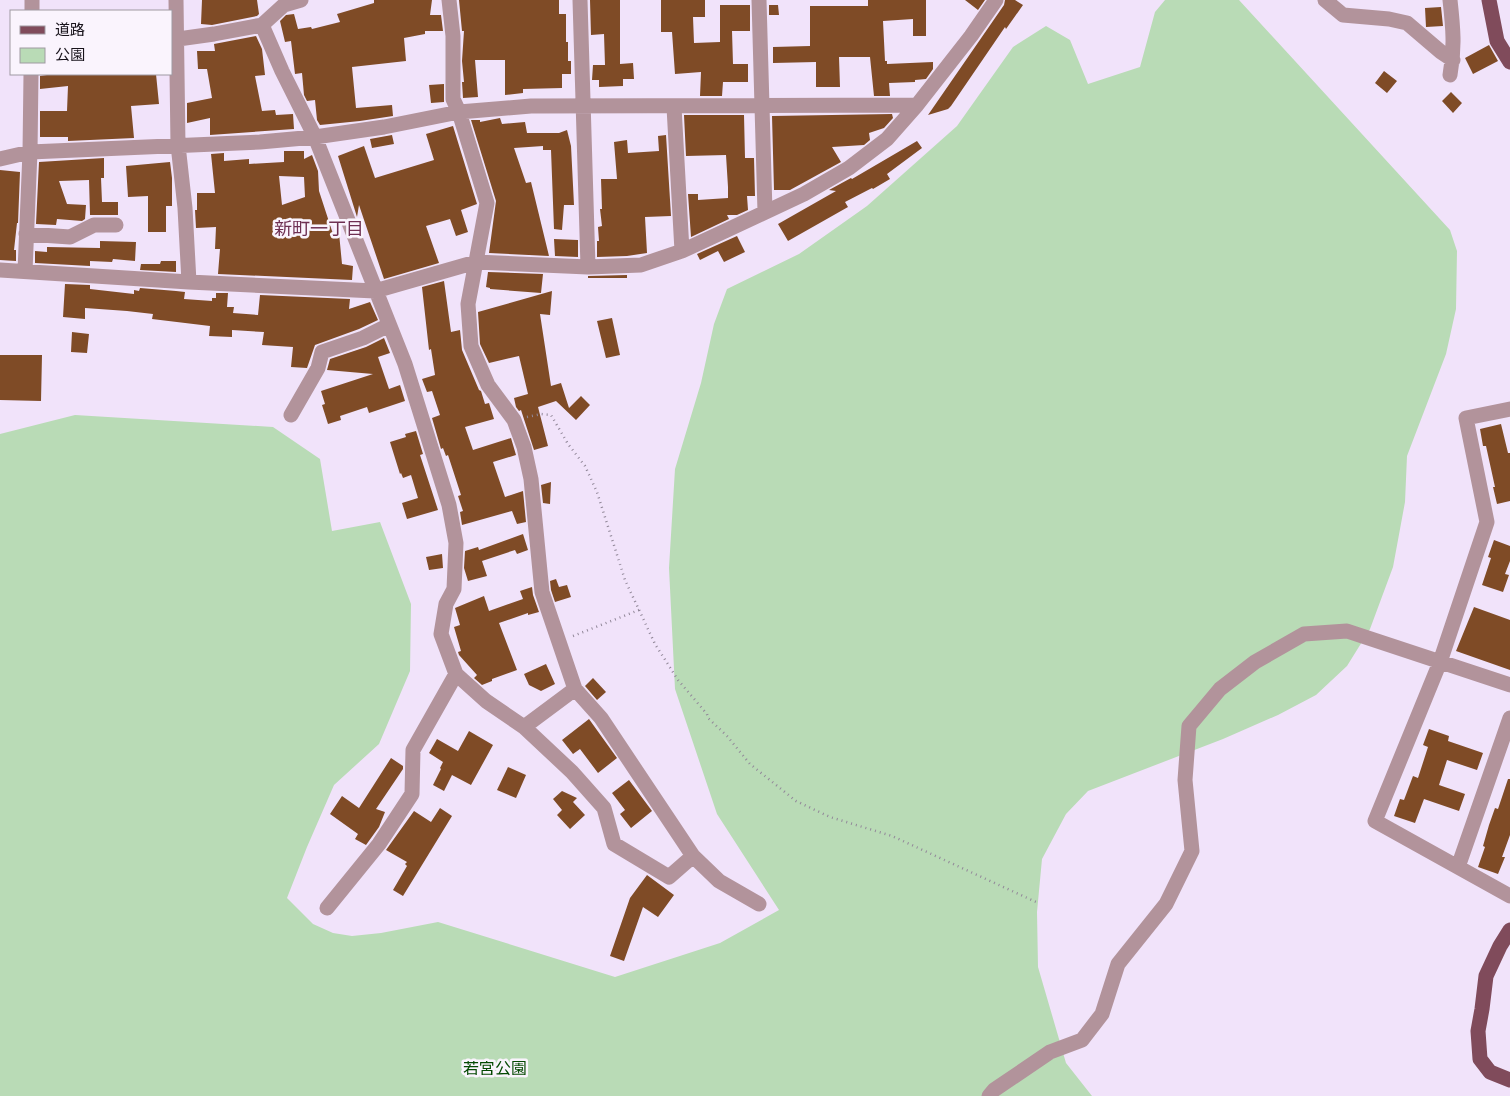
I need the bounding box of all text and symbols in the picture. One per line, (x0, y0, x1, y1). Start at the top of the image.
legend (10, 10, 172, 75)
text: 道路 (55, 19, 85, 40)
text: 公園 (55, 44, 85, 65)
district label: 新町一丁目 (274, 216, 364, 240)
park label: 若宮公園 (463, 1057, 527, 1079)

